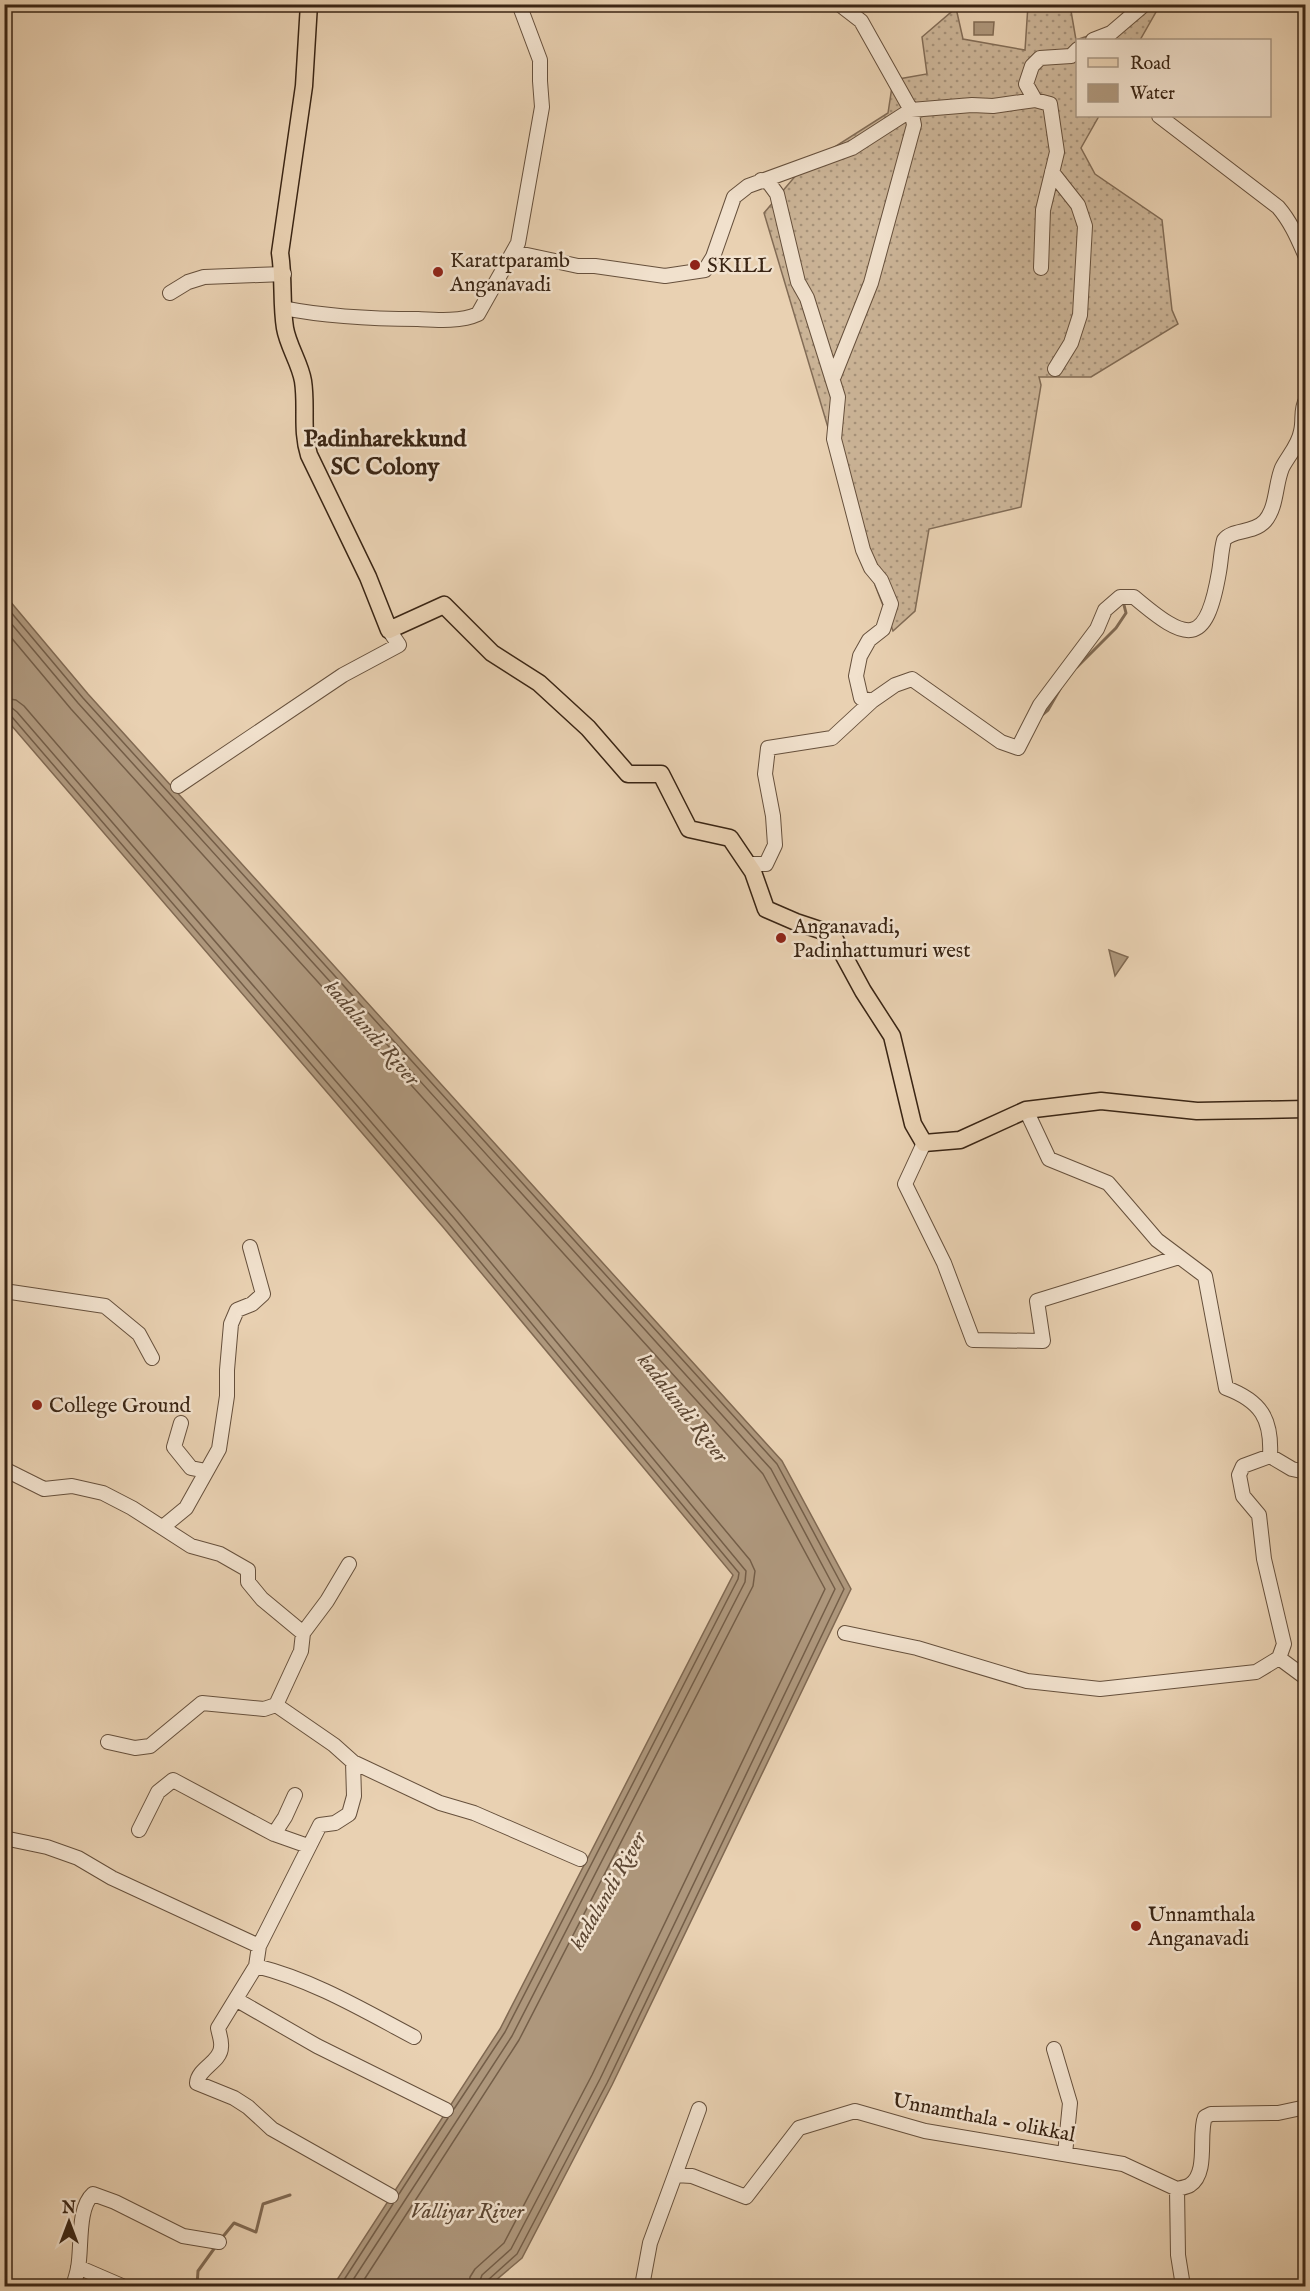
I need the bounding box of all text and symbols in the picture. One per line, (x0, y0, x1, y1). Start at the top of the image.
legend (1076, 39, 1271, 117)
text: Road (1130, 53, 1171, 76)
text: Water (1130, 83, 1175, 106)
place label: Karattparamb Anganavadi (449, 248, 570, 299)
place label: SKILL (707, 253, 772, 280)
marker: SKILL (688, 258, 702, 272)
marker: Karattparamb Anganavadi (431, 265, 445, 279)
district label: Padinharekkund SC Colony (304, 424, 468, 483)
place label: Anganavadi, Padinhattumuri west (792, 914, 970, 965)
marker: Anganavadi, Padinhattumuri west (774, 931, 788, 945)
water label: kadalundi River (317, 974, 426, 1093)
water label: kadalundi River (630, 1347, 735, 1470)
place label: College Ground (49, 1393, 192, 1420)
marker: College Ground (30, 1398, 44, 1412)
water label: kadalundi River (563, 1826, 654, 1956)
place label: Unnamthala Anganavadi (1147, 1902, 1256, 1953)
marker: Unnamthala Anganavadi (1129, 1919, 1143, 1933)
street label: Unnamthala - olikkal (890, 2087, 1078, 2150)
north arrow (39, 2192, 99, 2252)
water label: Valliyar River (410, 2198, 525, 2226)
text: N (61, 2199, 76, 2219)

